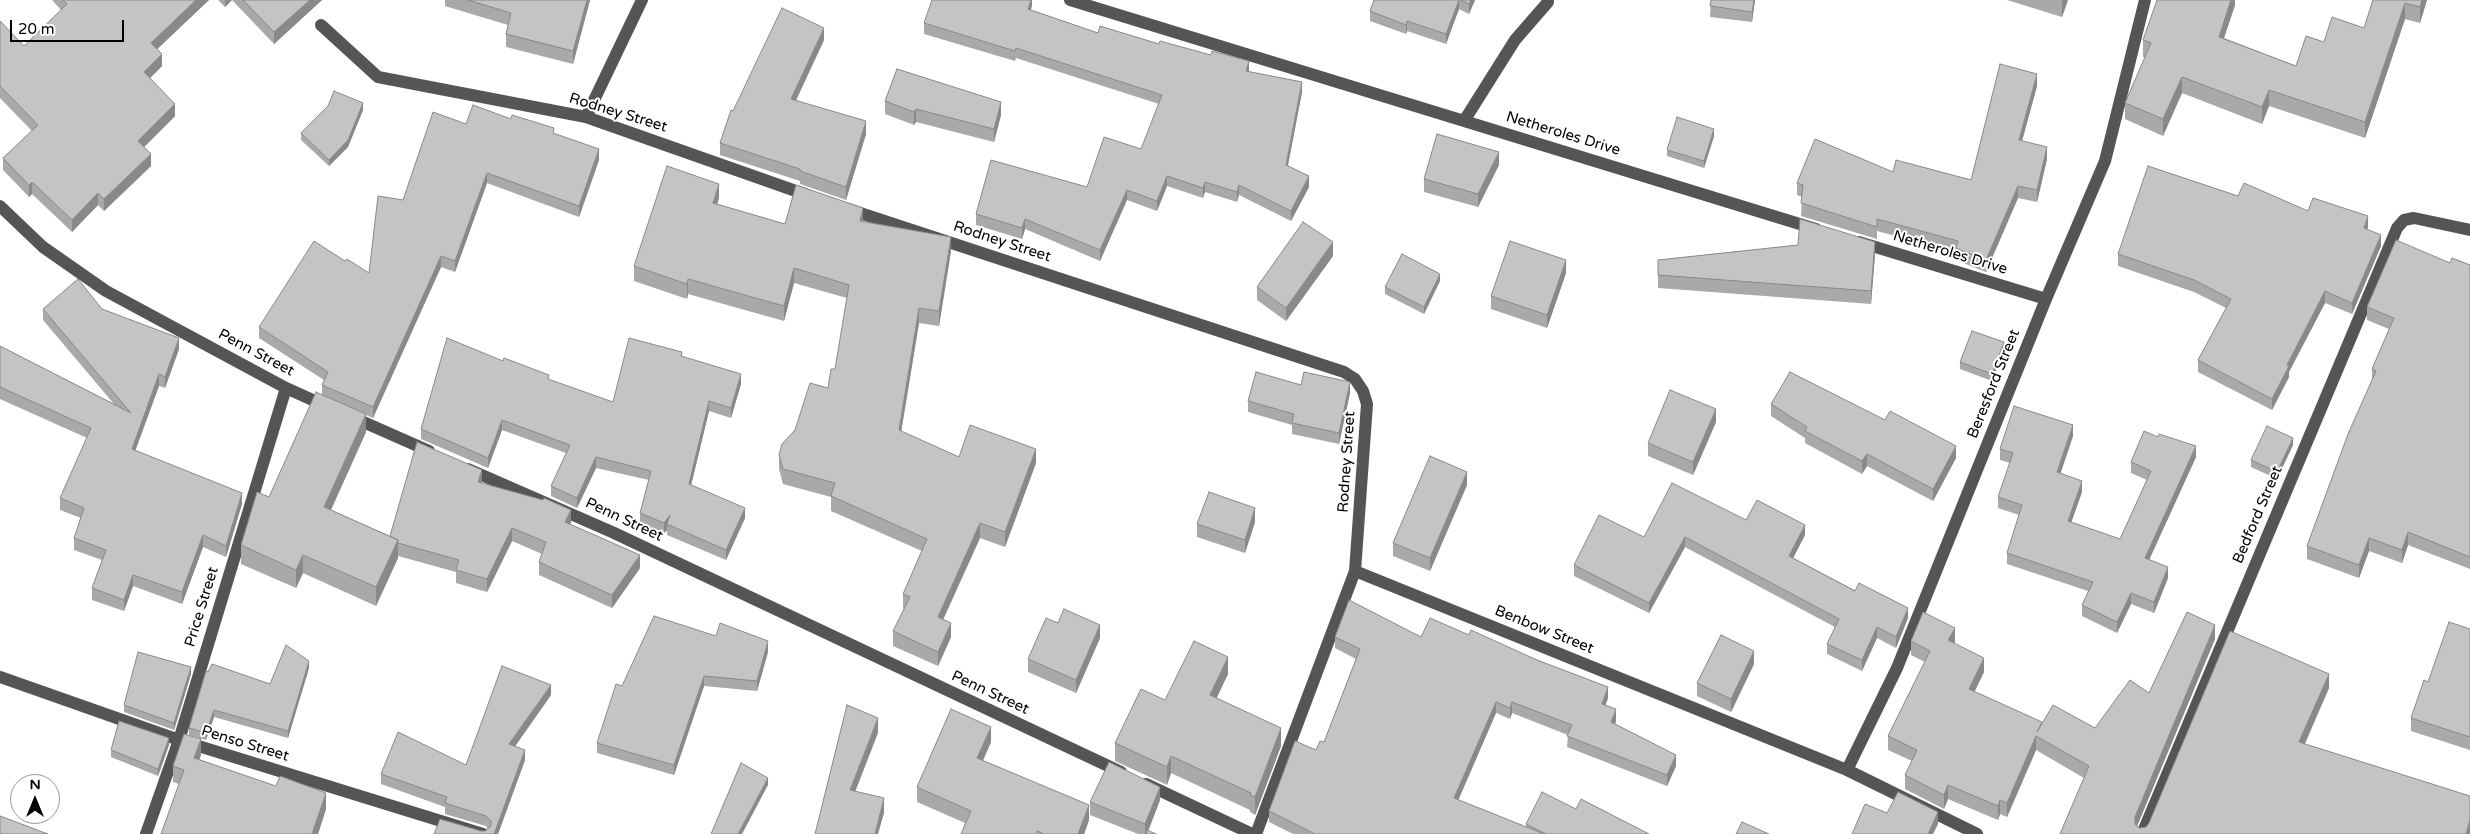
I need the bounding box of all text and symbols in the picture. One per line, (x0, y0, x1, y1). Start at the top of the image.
scale bar (12, 10, 126, 42)
text: 20 m (18, 20, 55, 38)
street label: Rodney Street (567, 90, 669, 136)
street label: Netheroles Drive (1504, 108, 1622, 160)
street label: Rodney Street (951, 218, 1053, 266)
street label: Netheroles Drive (1891, 227, 2009, 279)
street label: Penn Street (215, 325, 297, 381)
street label: Beresford Street (1964, 327, 2024, 441)
street label: Rodney Street (1334, 411, 1360, 513)
street label: Bedford Street (2229, 463, 2287, 567)
street label: Penn Street (582, 494, 666, 546)
street label: Price Street (181, 565, 223, 649)
street label: Benbow Street (1492, 602, 1596, 658)
street label: Penn Street (948, 667, 1032, 719)
street label: Penso Street (199, 722, 291, 766)
north arrow (10, 774, 60, 824)
text: N (29, 776, 41, 793)

